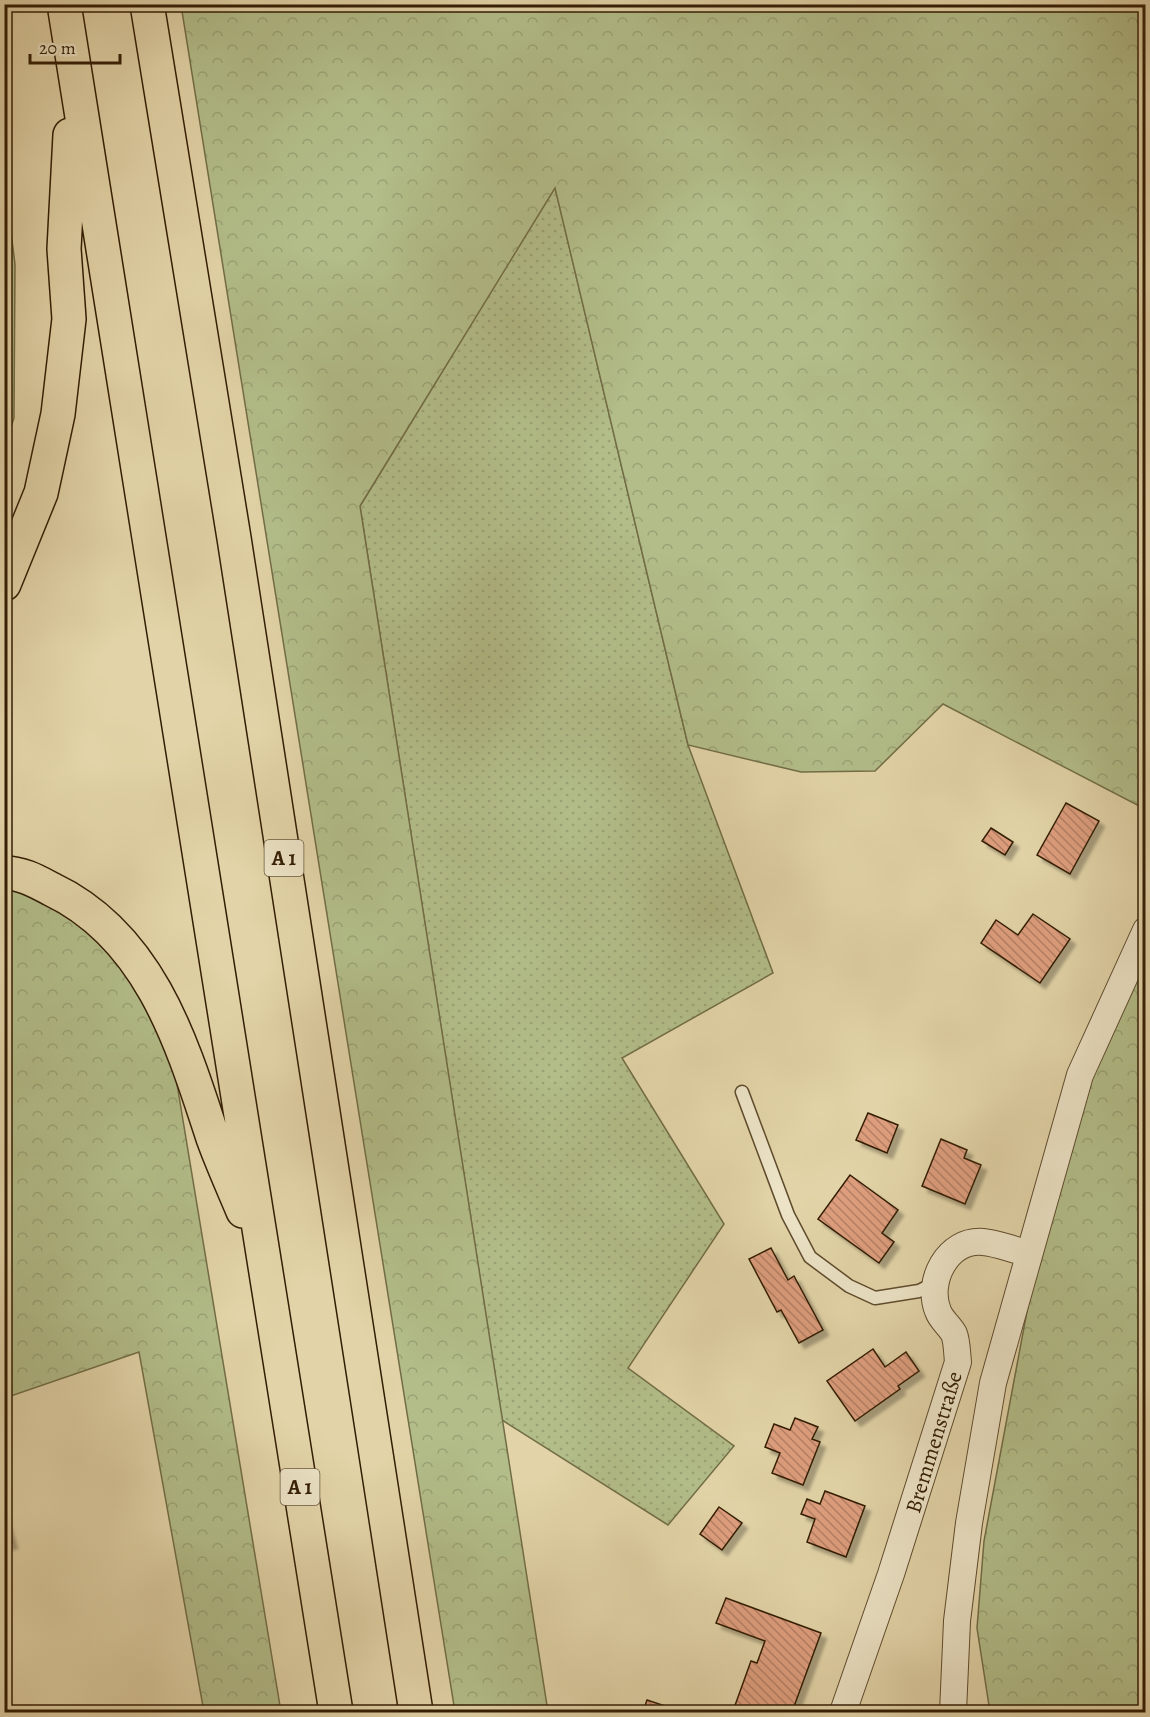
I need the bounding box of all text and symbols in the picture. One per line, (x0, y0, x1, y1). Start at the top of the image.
scale bar (30, 27, 120, 65)
text: 20 m (39, 36, 76, 60)
road number: A 1 (264, 840, 304, 876)
street label: Bremmenstraße (898, 1368, 970, 1517)
road number: A 1 (280, 1469, 320, 1505)

